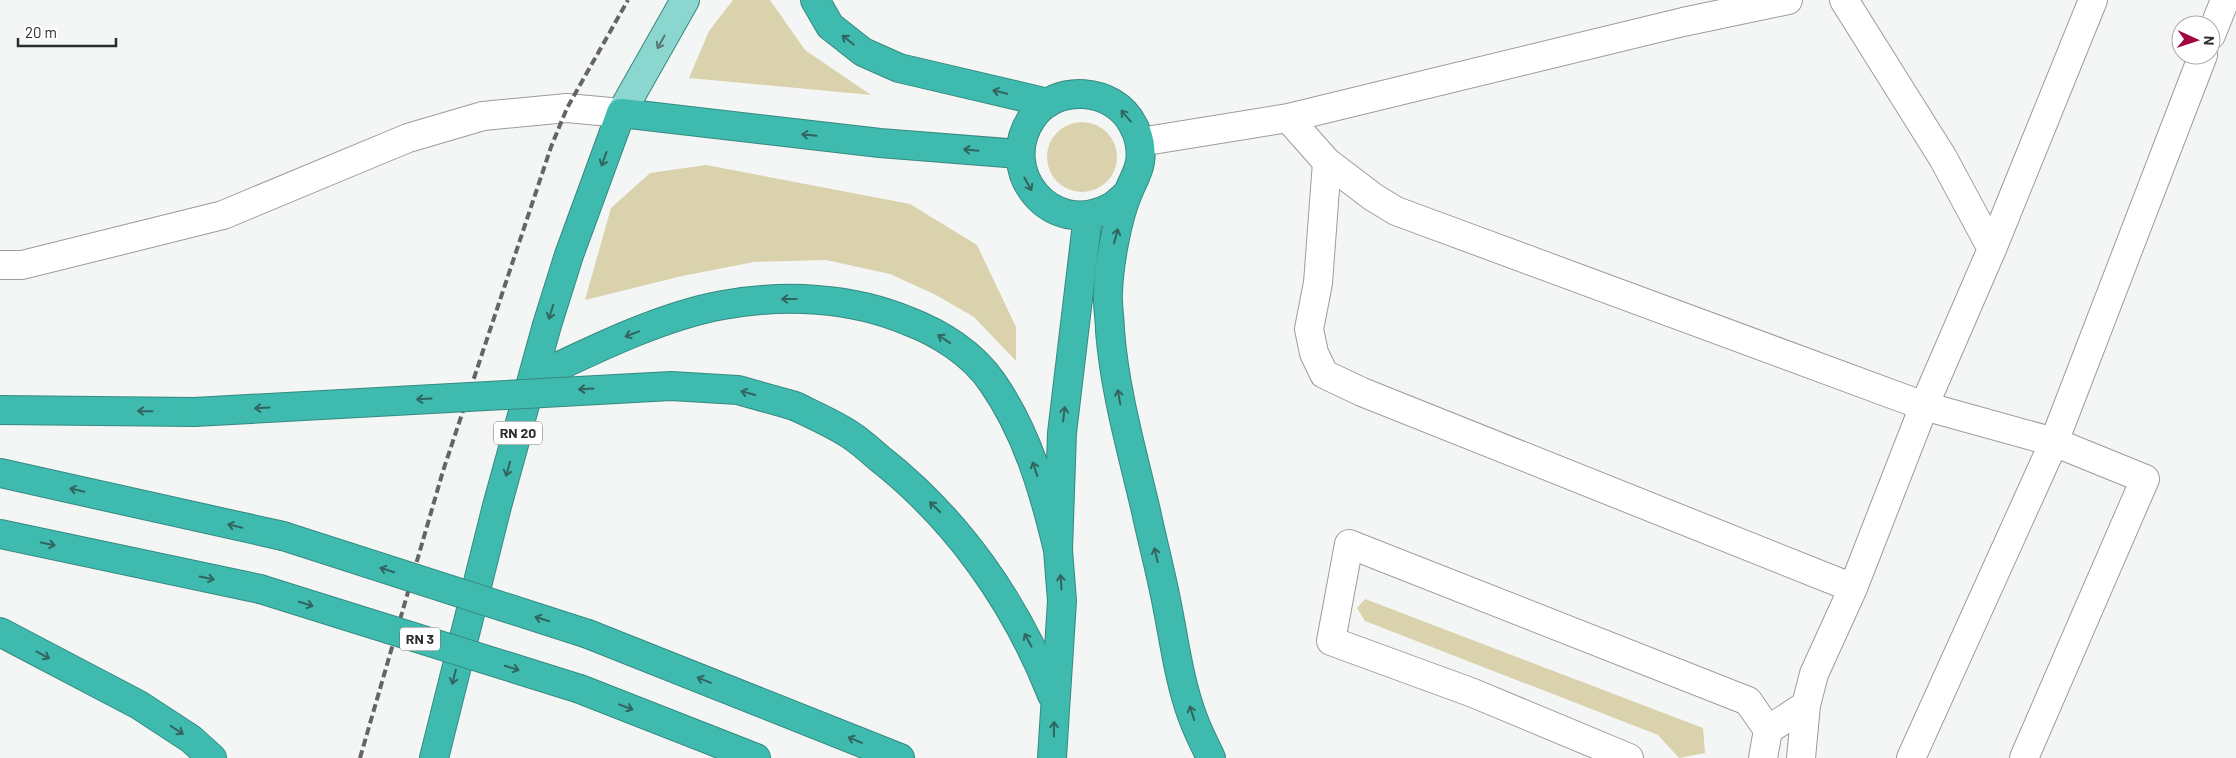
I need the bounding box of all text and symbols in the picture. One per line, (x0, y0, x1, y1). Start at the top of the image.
scale bar (18, 15, 115, 47)
north arrow (2171, 15, 2221, 65)
text: 20 m (25, 23, 57, 41)
one-way arrow (655, 34, 665, 49)
one-way arrow (842, 35, 855, 46)
text: N (2201, 36, 2218, 46)
one-way arrow (993, 87, 1009, 96)
one-way arrow (1121, 109, 1132, 122)
one-way arrow (801, 130, 817, 140)
one-way arrow (963, 145, 979, 155)
one-way arrow (599, 151, 608, 166)
one-way arrow (1024, 176, 1033, 191)
one-way arrow (1112, 228, 1122, 244)
one-way arrow (781, 294, 798, 304)
one-way arrow (545, 304, 555, 320)
one-way arrow (625, 330, 640, 339)
one-way arrow (937, 334, 951, 344)
one-way arrow (579, 385, 595, 394)
one-way arrow (741, 387, 757, 397)
one-way arrow (1114, 389, 1124, 405)
one-way arrow (416, 394, 432, 403)
one-way arrow (254, 403, 270, 412)
one-way arrow (138, 406, 154, 416)
one-way arrow (1059, 406, 1069, 422)
road number: RN 20 (494, 422, 542, 444)
one-way arrow (502, 461, 512, 477)
one-way arrow (1030, 461, 1040, 477)
one-way arrow (69, 485, 85, 494)
one-way arrow (929, 502, 941, 514)
one-way arrow (228, 521, 244, 530)
one-way arrow (39, 540, 55, 549)
one-way arrow (1151, 547, 1160, 563)
one-way arrow (380, 565, 396, 574)
one-way arrow (198, 574, 214, 583)
one-way arrow (1056, 575, 1065, 591)
one-way arrow (298, 599, 314, 609)
one-way arrow (534, 614, 550, 624)
road number: RN 3 (400, 628, 440, 650)
one-way arrow (1022, 633, 1032, 648)
one-way arrow (35, 651, 50, 660)
one-way arrow (503, 663, 519, 673)
one-way arrow (448, 669, 458, 685)
one-way arrow (696, 675, 712, 684)
one-way arrow (617, 703, 633, 712)
one-way arrow (1186, 706, 1196, 722)
one-way arrow (1049, 722, 1058, 738)
one-way arrow (170, 724, 184, 735)
one-way arrow (848, 735, 863, 744)

